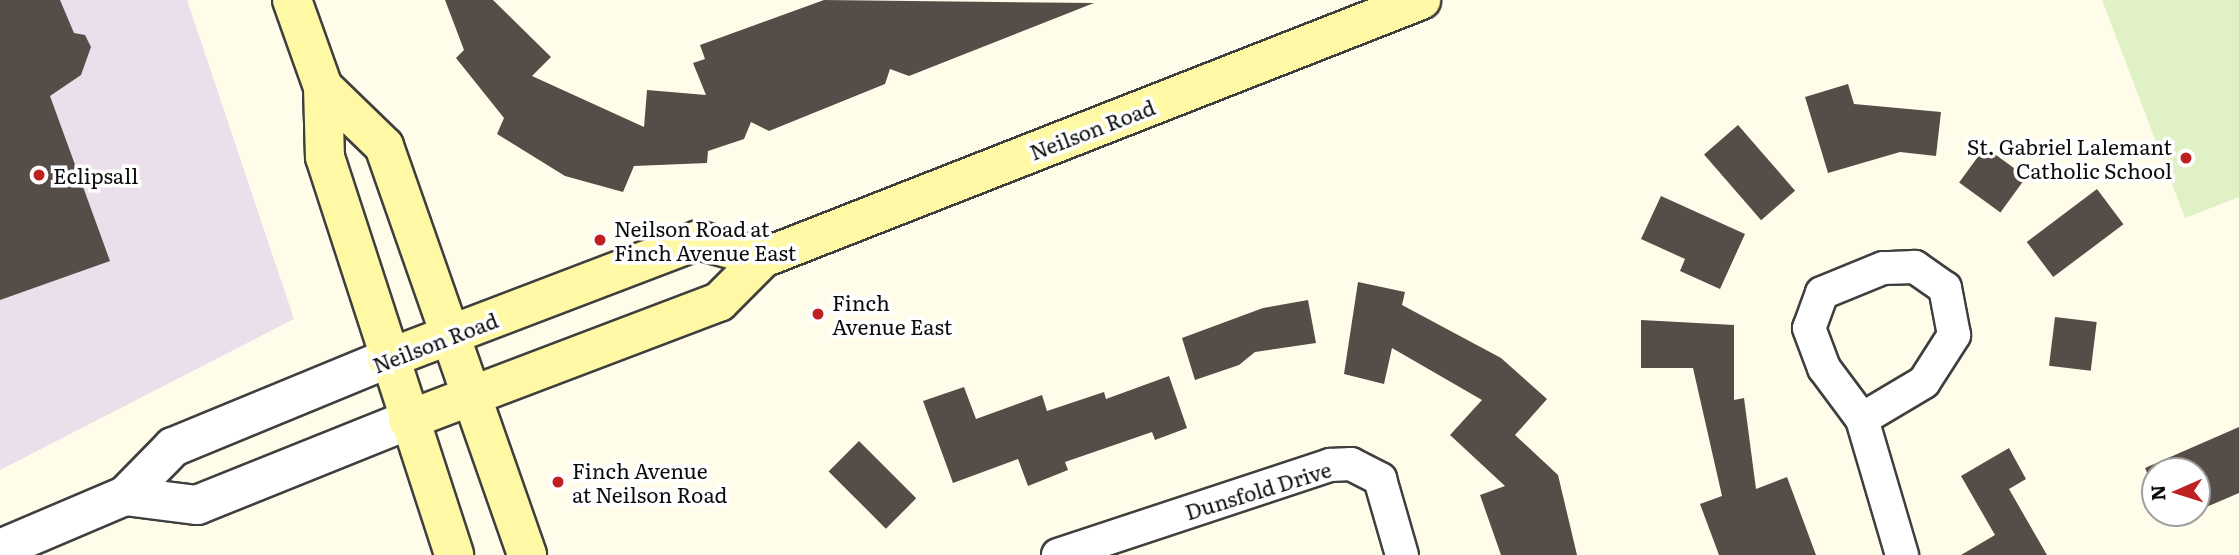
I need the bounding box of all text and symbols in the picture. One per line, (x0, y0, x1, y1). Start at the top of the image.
street label: Neilson Road (1026, 94, 1158, 164)
place label: St. Gabriel Lalemant Catholic School (1967, 133, 2172, 183)
marker: St. Gabriel Lalemant Catholic School (2178, 150, 2194, 166)
place label: Eclipsall (53, 162, 138, 188)
marker: Eclipsall (31, 167, 47, 183)
place label: Neilson Road at Finch Avenue East (614, 215, 796, 265)
marker: Neilson Road at Finch Avenue East (592, 232, 608, 248)
place label: Finch Avenue East (832, 289, 952, 339)
marker: Finch Avenue East (810, 306, 826, 322)
street label: Neilson Road (369, 307, 501, 377)
street label: Dunsfold Drive (1182, 456, 1334, 524)
place label: Finch Avenue at Neilson Road (572, 457, 727, 507)
north arrow (2141, 457, 2211, 527)
marker: Finch Avenue at Neilson Road (550, 474, 566, 490)
text: N (2143, 484, 2171, 502)

